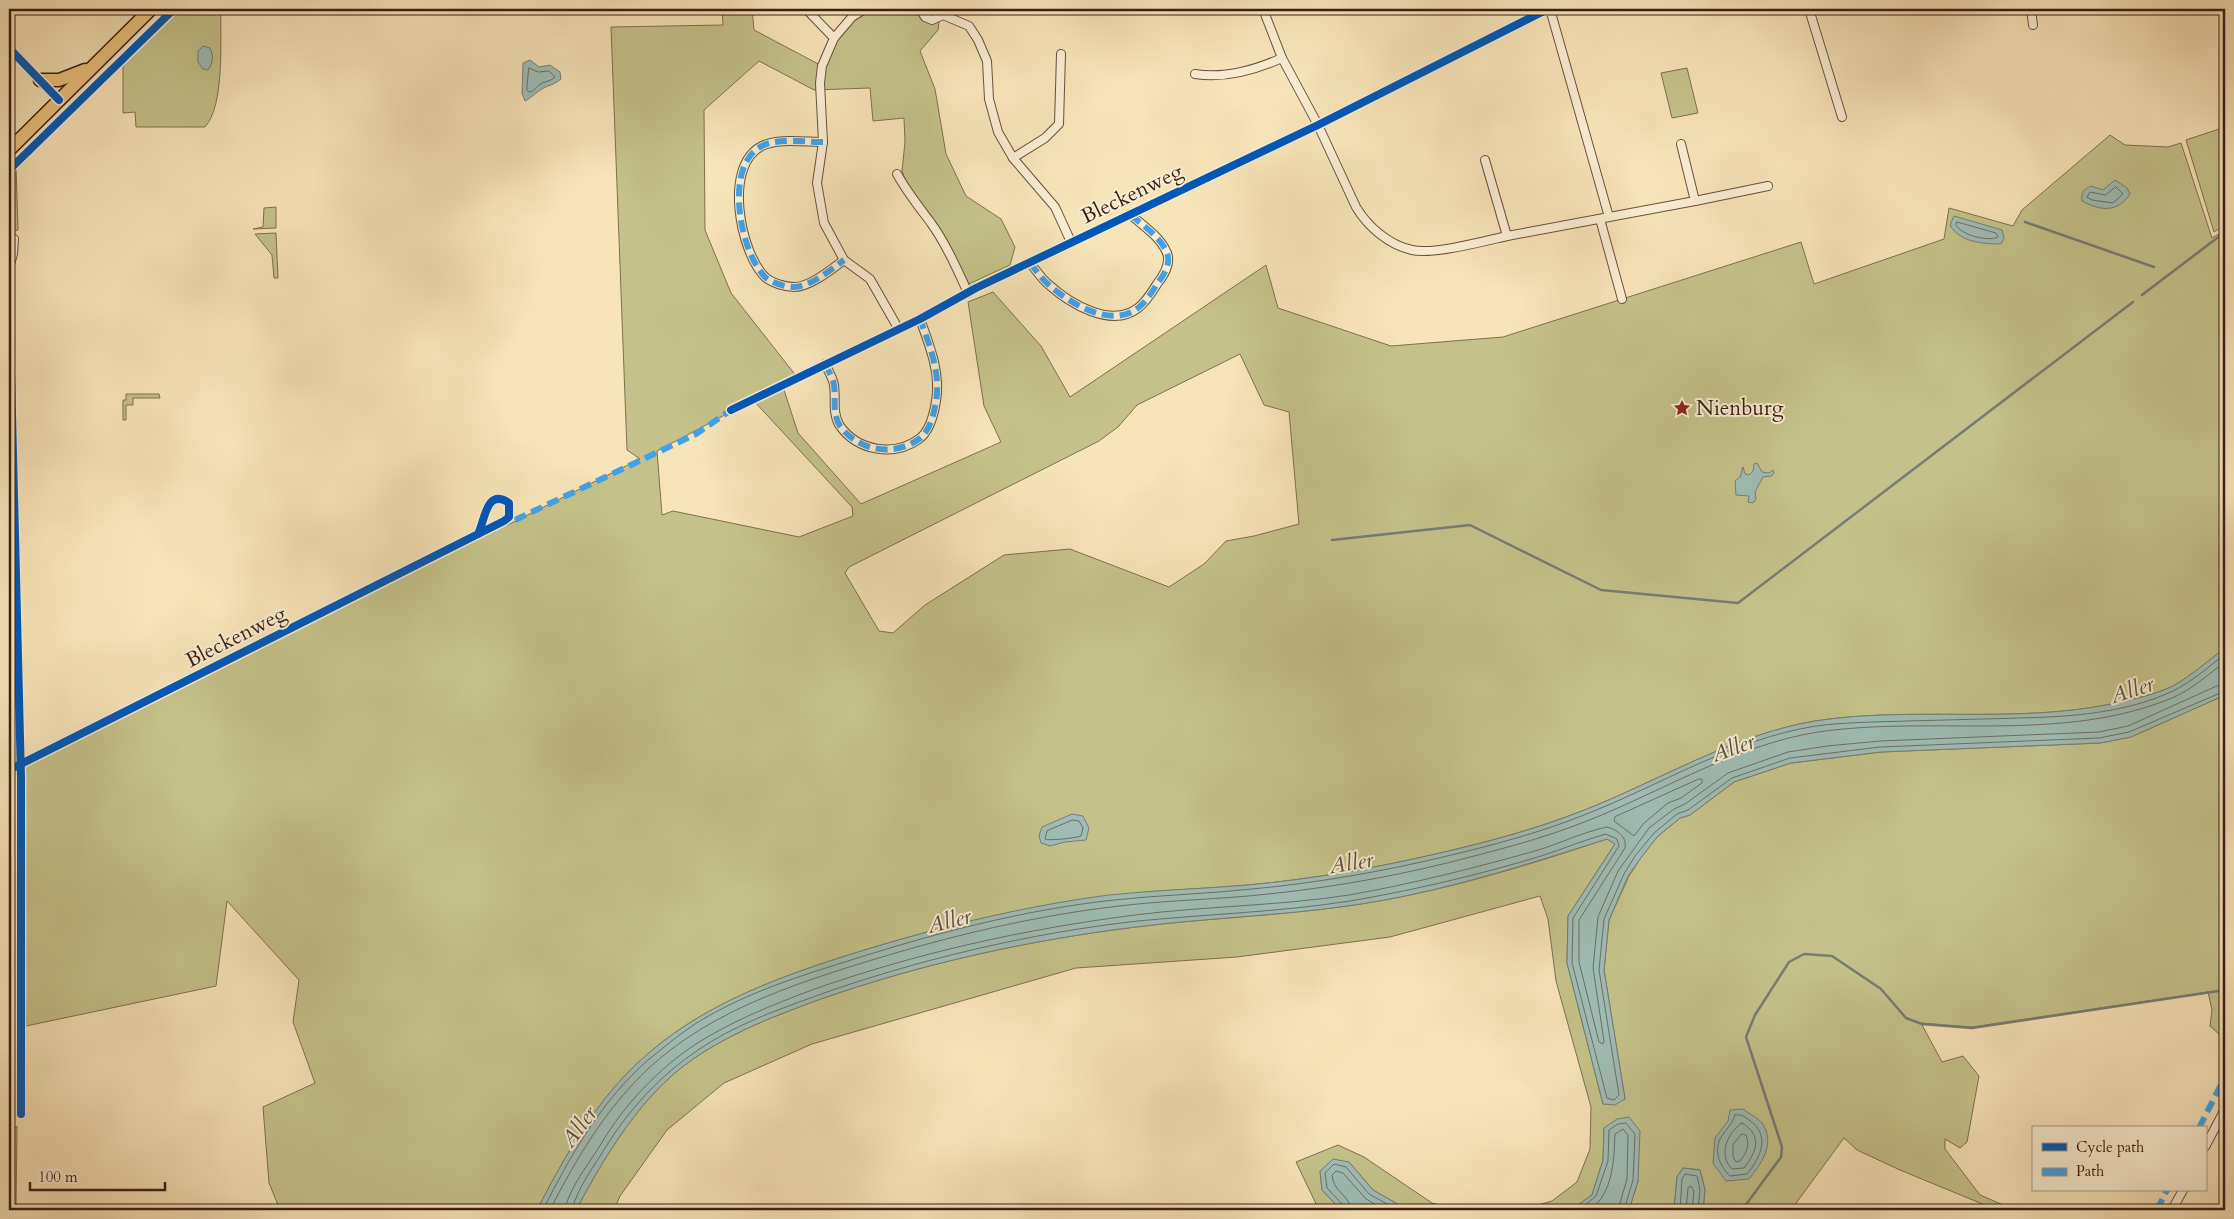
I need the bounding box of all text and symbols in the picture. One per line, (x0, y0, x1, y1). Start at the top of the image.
street label: Bleckenweg (1076, 157, 1188, 231)
place label: Nienburg (1696, 394, 1784, 423)
place icon: Nienburg (1672, 398, 1692, 418)
street label: Bleckenweg (181, 599, 292, 675)
water label: Aller (2105, 669, 2159, 711)
water label: Aller (1706, 726, 1760, 770)
water label: Aller (1326, 845, 1376, 881)
water label: Aller (923, 901, 975, 941)
water label: Aller (553, 1100, 605, 1155)
legend (2032, 1126, 2206, 1192)
text: Cycle path (2076, 1137, 2145, 1157)
scale bar (30, 1159, 165, 1191)
text: Path (2076, 1161, 2105, 1181)
text: 100 m (38, 1167, 78, 1187)

